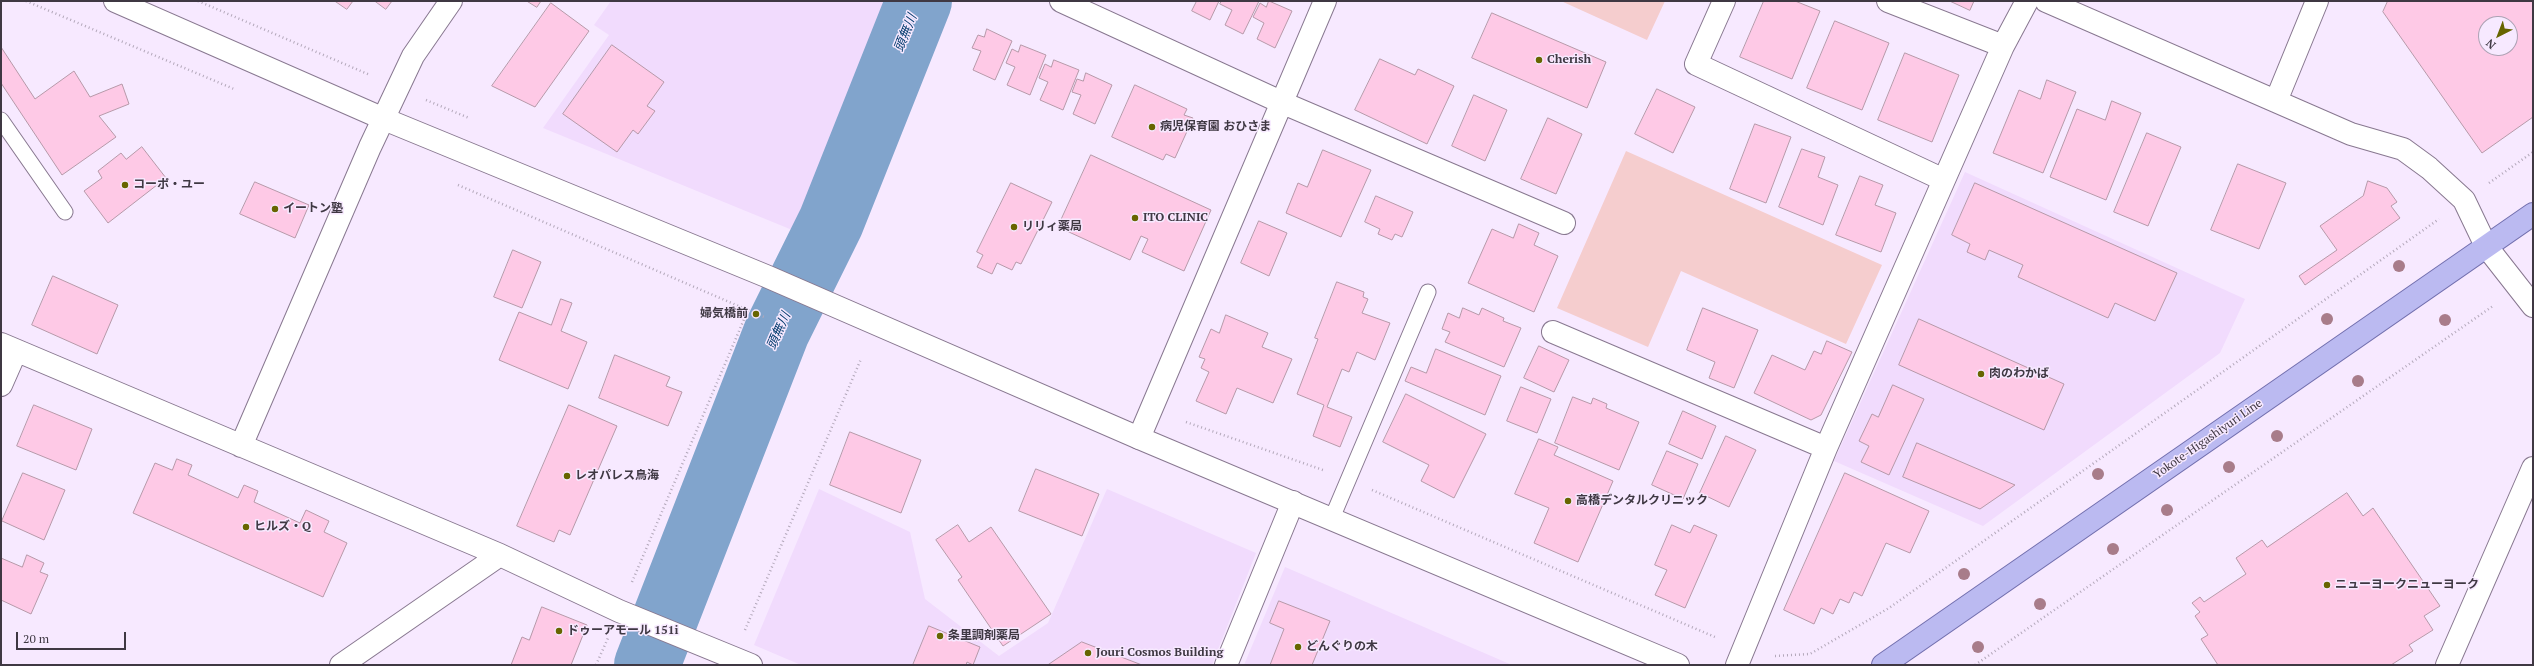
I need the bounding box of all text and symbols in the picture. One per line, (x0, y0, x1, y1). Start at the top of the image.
water label: 頭無川 (891, 12, 921, 54)
north arrow (2478, 16, 2518, 56)
text: N (2483, 36, 2498, 52)
place label: Cherish (1547, 53, 1591, 67)
marker: Cherish (1534, 55, 1544, 65)
place label: 病児保育園 おひさま (1160, 120, 1271, 134)
marker: 病児保育園 おひさま (1147, 122, 1157, 132)
place label: コーポ・ユー (133, 178, 205, 192)
marker: コーポ・ユー (120, 180, 130, 190)
place label: イートン塾 (283, 202, 343, 216)
marker: イートン塾 (270, 204, 280, 214)
place label: ITO CLINIC (1143, 211, 1208, 225)
marker: ITO CLINIC (1130, 213, 1140, 223)
place label: リリィ薬局 (1022, 220, 1082, 234)
marker: リリィ薬局 (1009, 222, 1019, 232)
place label: 婦気橋前 (700, 307, 748, 321)
marker: 婦気橋前 (751, 309, 761, 319)
water label: 頭無川 (764, 310, 794, 352)
place label: 肉のわかば (1989, 367, 2049, 381)
marker: 肉のわかば (1976, 369, 1986, 379)
street label: Yokote-Higashiyuri Line (2151, 396, 2265, 482)
place label: レオパレス鳥海 (575, 469, 659, 483)
marker: レオパレス鳥海 (562, 471, 572, 481)
place label: 高橋デンタルクリニック (1576, 494, 1708, 508)
marker: 高橋デンタルクリニック (1563, 496, 1573, 506)
place label: ヒルズ・Q (254, 520, 311, 534)
marker: ヒルズ・Q (241, 522, 251, 532)
place label: ニューヨークニューヨーク (2335, 578, 2479, 592)
marker: ニューヨークニューヨーク (2322, 580, 2332, 590)
scale bar (18, 624, 128, 650)
place label: ドゥーアモール 151i (567, 624, 679, 638)
marker: ドゥーアモール 151i (554, 626, 564, 636)
place label: 条里調剤薬局 (948, 629, 1020, 643)
text: 20 m (23, 631, 49, 646)
marker: 条里調剤薬局 (935, 631, 945, 641)
place label: どんぐりの木 (1306, 640, 1378, 654)
marker: どんぐりの木 (1293, 642, 1303, 652)
place label: Jouri Cosmos Building (1096, 646, 1223, 660)
marker: Jouri Cosmos Building (1083, 648, 1093, 658)

